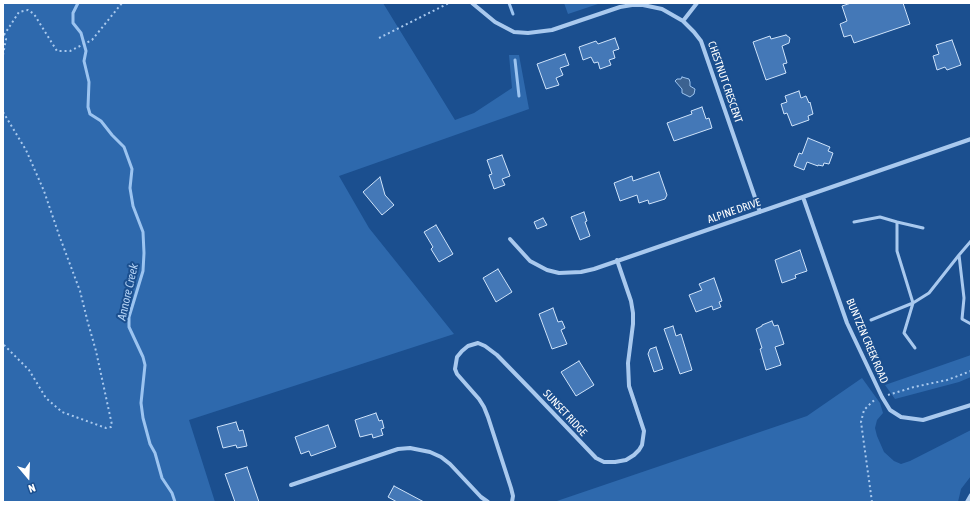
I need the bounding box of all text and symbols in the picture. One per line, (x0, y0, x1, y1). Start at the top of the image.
street label: CHESTNUT CRESCENT (705, 39, 745, 125)
street label: ALPINE DRIVE (706, 196, 762, 226)
water label: Annore Creek (114, 262, 142, 322)
street label: BUNTZEN CREEK ROAD (843, 297, 891, 385)
street label: SUNSET RIDGE (540, 387, 590, 439)
north arrow (8, 457, 48, 497)
text: N (27, 482, 37, 495)

